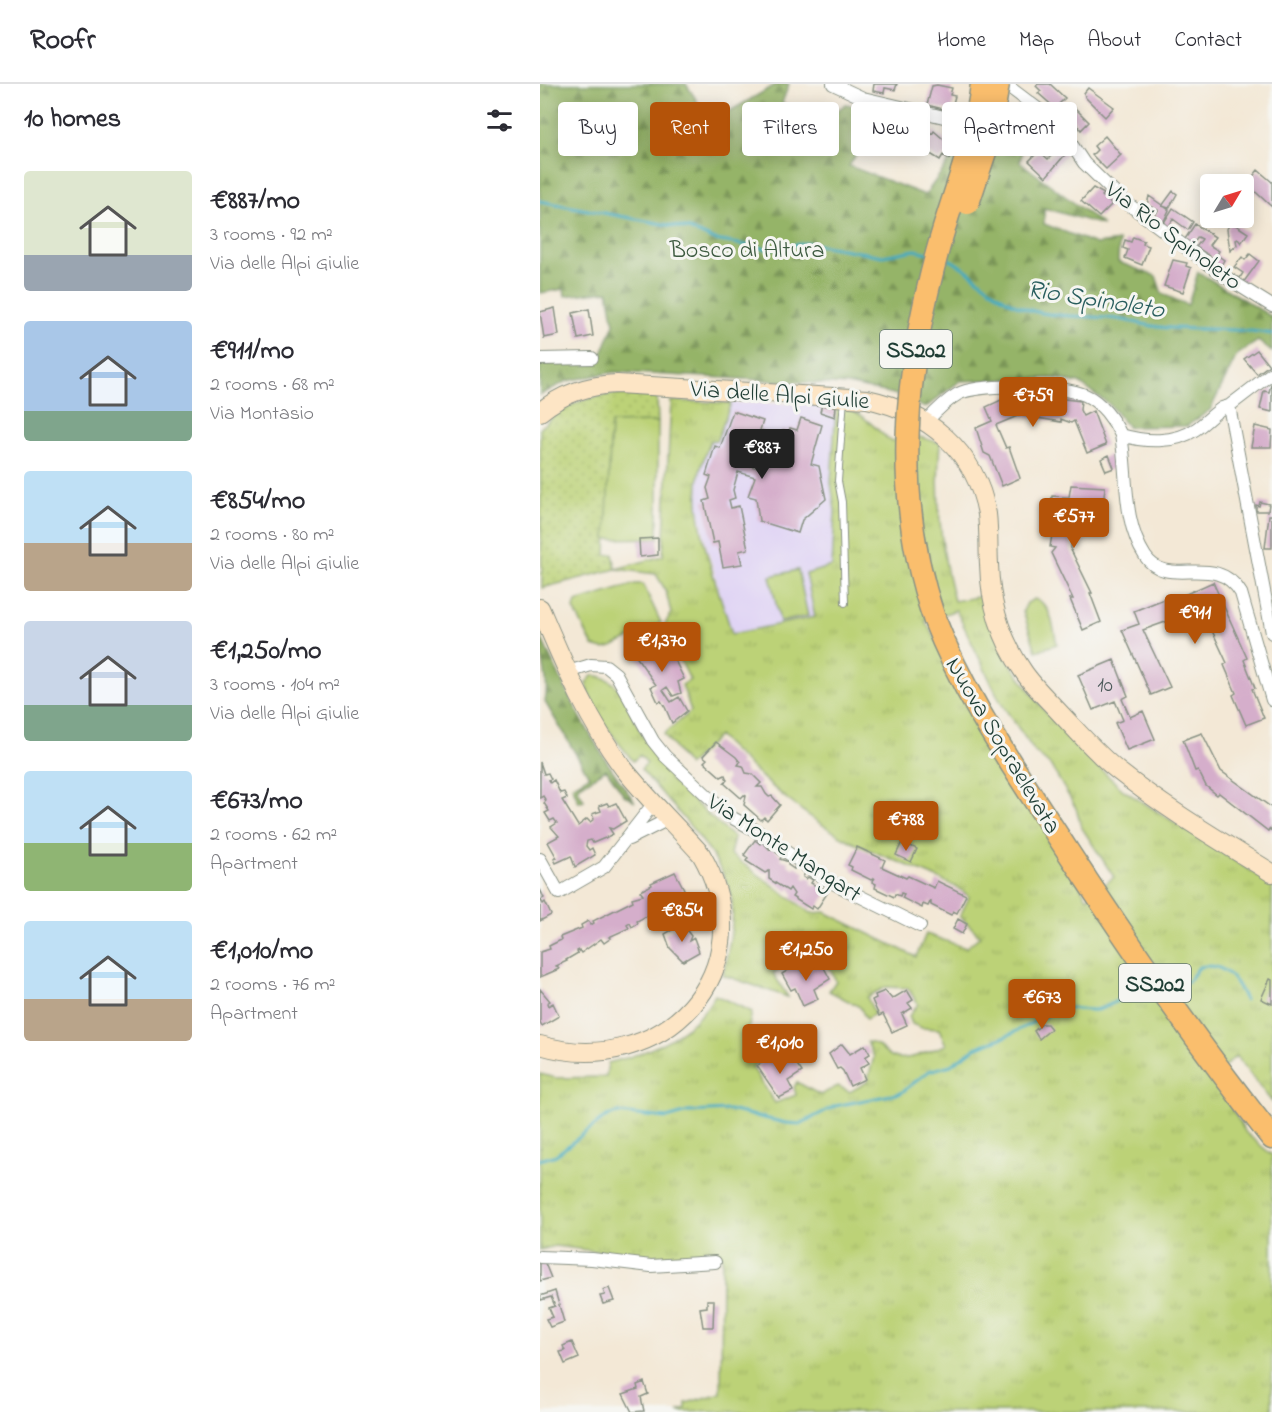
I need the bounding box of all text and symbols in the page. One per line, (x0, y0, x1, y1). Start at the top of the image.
text: Roofr (30, 21, 95, 62)
text: Home (937, 26, 986, 56)
text: Map (1019, 26, 1054, 56)
text: About (1087, 26, 1141, 56)
text: Contact (1174, 26, 1242, 56)
text: 10 homes (24, 101, 121, 139)
chip: Buy (558, 102, 638, 156)
chip: Rent (650, 102, 730, 156)
chip: Filters (742, 102, 839, 156)
chip: New (851, 102, 930, 156)
chip: Apartment (942, 102, 1077, 156)
icon: filters (483, 104, 516, 137)
street label: Via Rio Spinoleto (1096, 173, 1248, 300)
north arrow (1200, 174, 1254, 228)
map controls (1200, 174, 1254, 228)
text: €887/mo (210, 183, 300, 221)
icon: home (72, 195, 144, 267)
text: 3 rooms · 92 m² (210, 221, 333, 250)
park label: Bosco di Altura (669, 234, 824, 269)
text: Via delle Alpi Giulie (210, 250, 359, 279)
water label: Rio Spinoleto (1024, 271, 1168, 331)
road number: SS202 (880, 330, 952, 368)
text: €911/mo (210, 333, 294, 371)
icon: home (72, 345, 144, 417)
text: 2 rooms · 68 m² (210, 371, 335, 400)
street label: Via delle Alpi Giulie (688, 373, 871, 420)
pin: €759 (997, 377, 1069, 428)
text: €759 (1013, 382, 1053, 411)
text: Via Montasio (210, 400, 314, 429)
pin: €887 (726, 429, 798, 480)
text: €887 (743, 434, 781, 463)
text: €854/mo (210, 483, 305, 521)
icon: home (72, 495, 144, 567)
pin: €577 (1038, 498, 1110, 549)
text: €577 (1053, 503, 1095, 532)
text: 2 rooms · 80 m² (210, 521, 335, 550)
text: Via delle Alpi Giulie (210, 550, 359, 579)
pin: €911 (1159, 594, 1231, 645)
text: €911 (1179, 599, 1211, 628)
pin: €1,370 (613, 622, 711, 673)
text: €1,370 (638, 627, 686, 656)
text: €1,250/mo (210, 633, 322, 671)
icon: home (72, 645, 144, 717)
street label: Nuova Sopraelevata (935, 651, 1069, 841)
text: 3 rooms · 104 m² (210, 671, 340, 700)
house number: 10 (1097, 671, 1113, 701)
text: Via delle Alpi Giulie (210, 700, 359, 729)
text: €673/mo (210, 783, 303, 821)
street label: Via Monte Mangart (699, 785, 868, 912)
icon: home (72, 795, 144, 867)
pin: €788 (870, 801, 942, 852)
text: €788 (887, 806, 925, 835)
text: 2 rooms · 62 m² (210, 821, 337, 850)
text: Apartment (210, 850, 298, 879)
pin: €854 (646, 892, 718, 943)
text: €854 (661, 897, 703, 926)
pin: €1,250 (757, 931, 855, 982)
text: €1,010/mo (210, 933, 313, 971)
text: €1,250 (779, 936, 833, 965)
icon: home (72, 945, 144, 1017)
road number: SS202 (1119, 964, 1191, 1002)
text: 2 rooms · 76 m² (210, 971, 335, 1000)
pin: €673 (1006, 979, 1078, 1030)
text: €673 (1022, 984, 1062, 1013)
text: Apartment (210, 1000, 298, 1029)
pin: €1,010 (731, 1024, 829, 1075)
text: €1,010 (756, 1029, 804, 1058)

